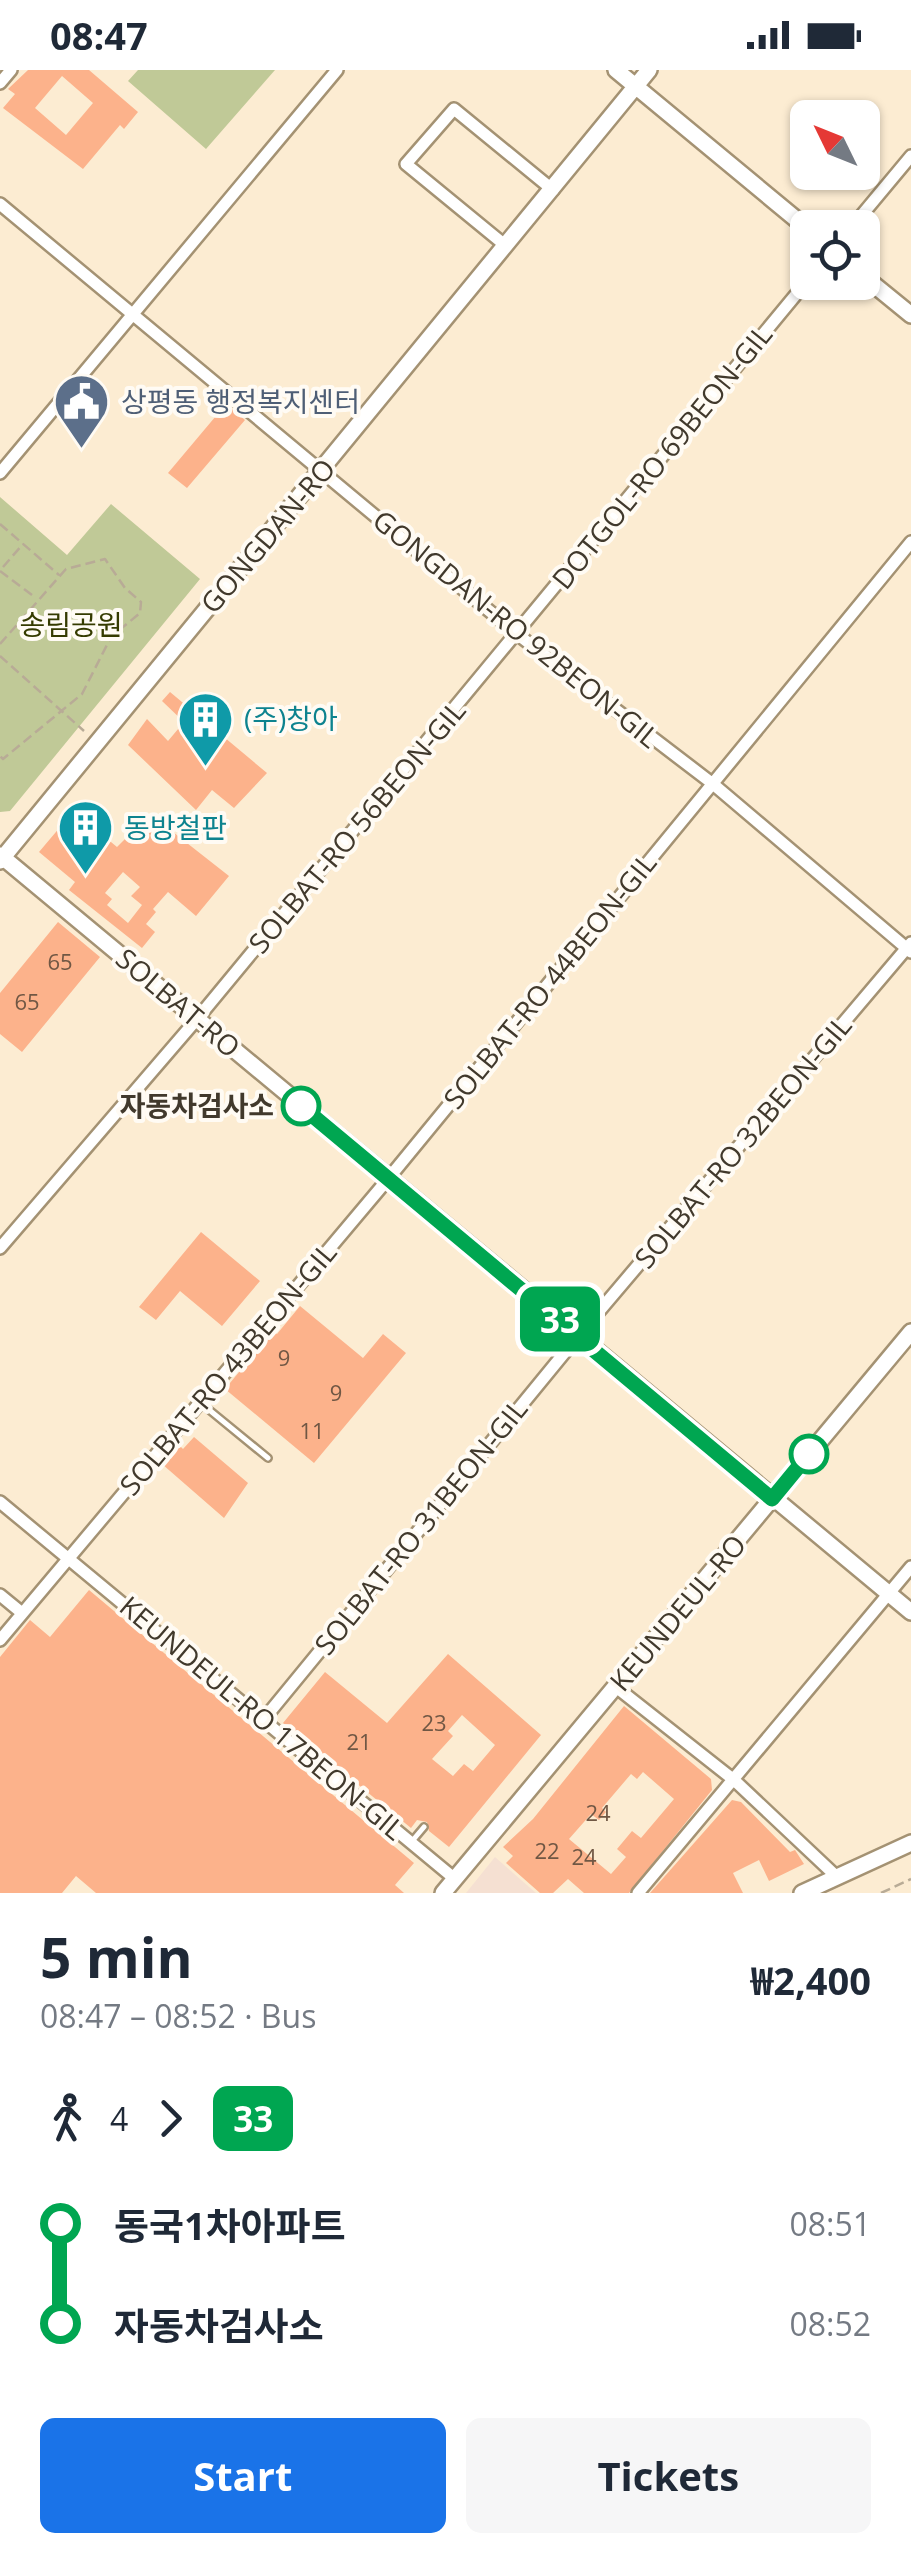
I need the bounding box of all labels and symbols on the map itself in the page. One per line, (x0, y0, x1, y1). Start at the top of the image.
north arrow (790, 100, 880, 190)
street label: DOTGOL-RO 69BEON-GIL (543, 316, 780, 597)
public building icon: 상평동 행정복지센터 (52, 372, 112, 451)
place label: 상평동 행정복지센터 (121, 382, 360, 420)
street label: GONGDAN-RO (191, 450, 343, 621)
street label: GONGDAN-RO 92BEON-GIL (365, 501, 668, 756)
park label: 송림공원 (19, 605, 123, 643)
building icon: (주)창아 (175, 689, 235, 768)
street label: SOLBAT-RO 56BEON-GIL (239, 692, 473, 961)
place label: (주)창아 (244, 699, 338, 737)
building icon: 동방철판 (55, 798, 115, 877)
place label: 동방철판 (124, 808, 227, 846)
street label: SOLBAT-RO 44BEON-GIL (434, 845, 664, 1116)
street label: SOLBAT-RO (109, 939, 249, 1065)
house number: 65 (47, 946, 73, 976)
house number: 65 (14, 986, 40, 1016)
street label: SOLBAT-RO 32BEON-GIL (625, 1007, 859, 1276)
place label: 자동차검사소 (119, 1086, 274, 1124)
marker: 자동차검사소 (282, 1087, 320, 1125)
street label: SOLBAT-RO 43BEON-GIL (110, 1234, 344, 1503)
line badge: 33 (515, 1286, 605, 1352)
house number: 9 (278, 1342, 290, 1372)
house number: 9 (330, 1377, 342, 1407)
street label: SOLBAT-RO 31BEON-GIL (305, 1391, 535, 1662)
house number: 11 (299, 1415, 325, 1445)
unlabelled marker (790, 1435, 828, 1473)
street label: KEUNDEUL-RO (601, 1526, 754, 1699)
street label: KEUNDEUL-RO 17BEON-GIL (112, 1587, 413, 1848)
house number: 23 (421, 1707, 447, 1737)
house number: 21 (346, 1726, 372, 1756)
house number: 24 (585, 1797, 611, 1827)
house number: 22 (534, 1835, 560, 1865)
house number: 24 (571, 1841, 597, 1871)

